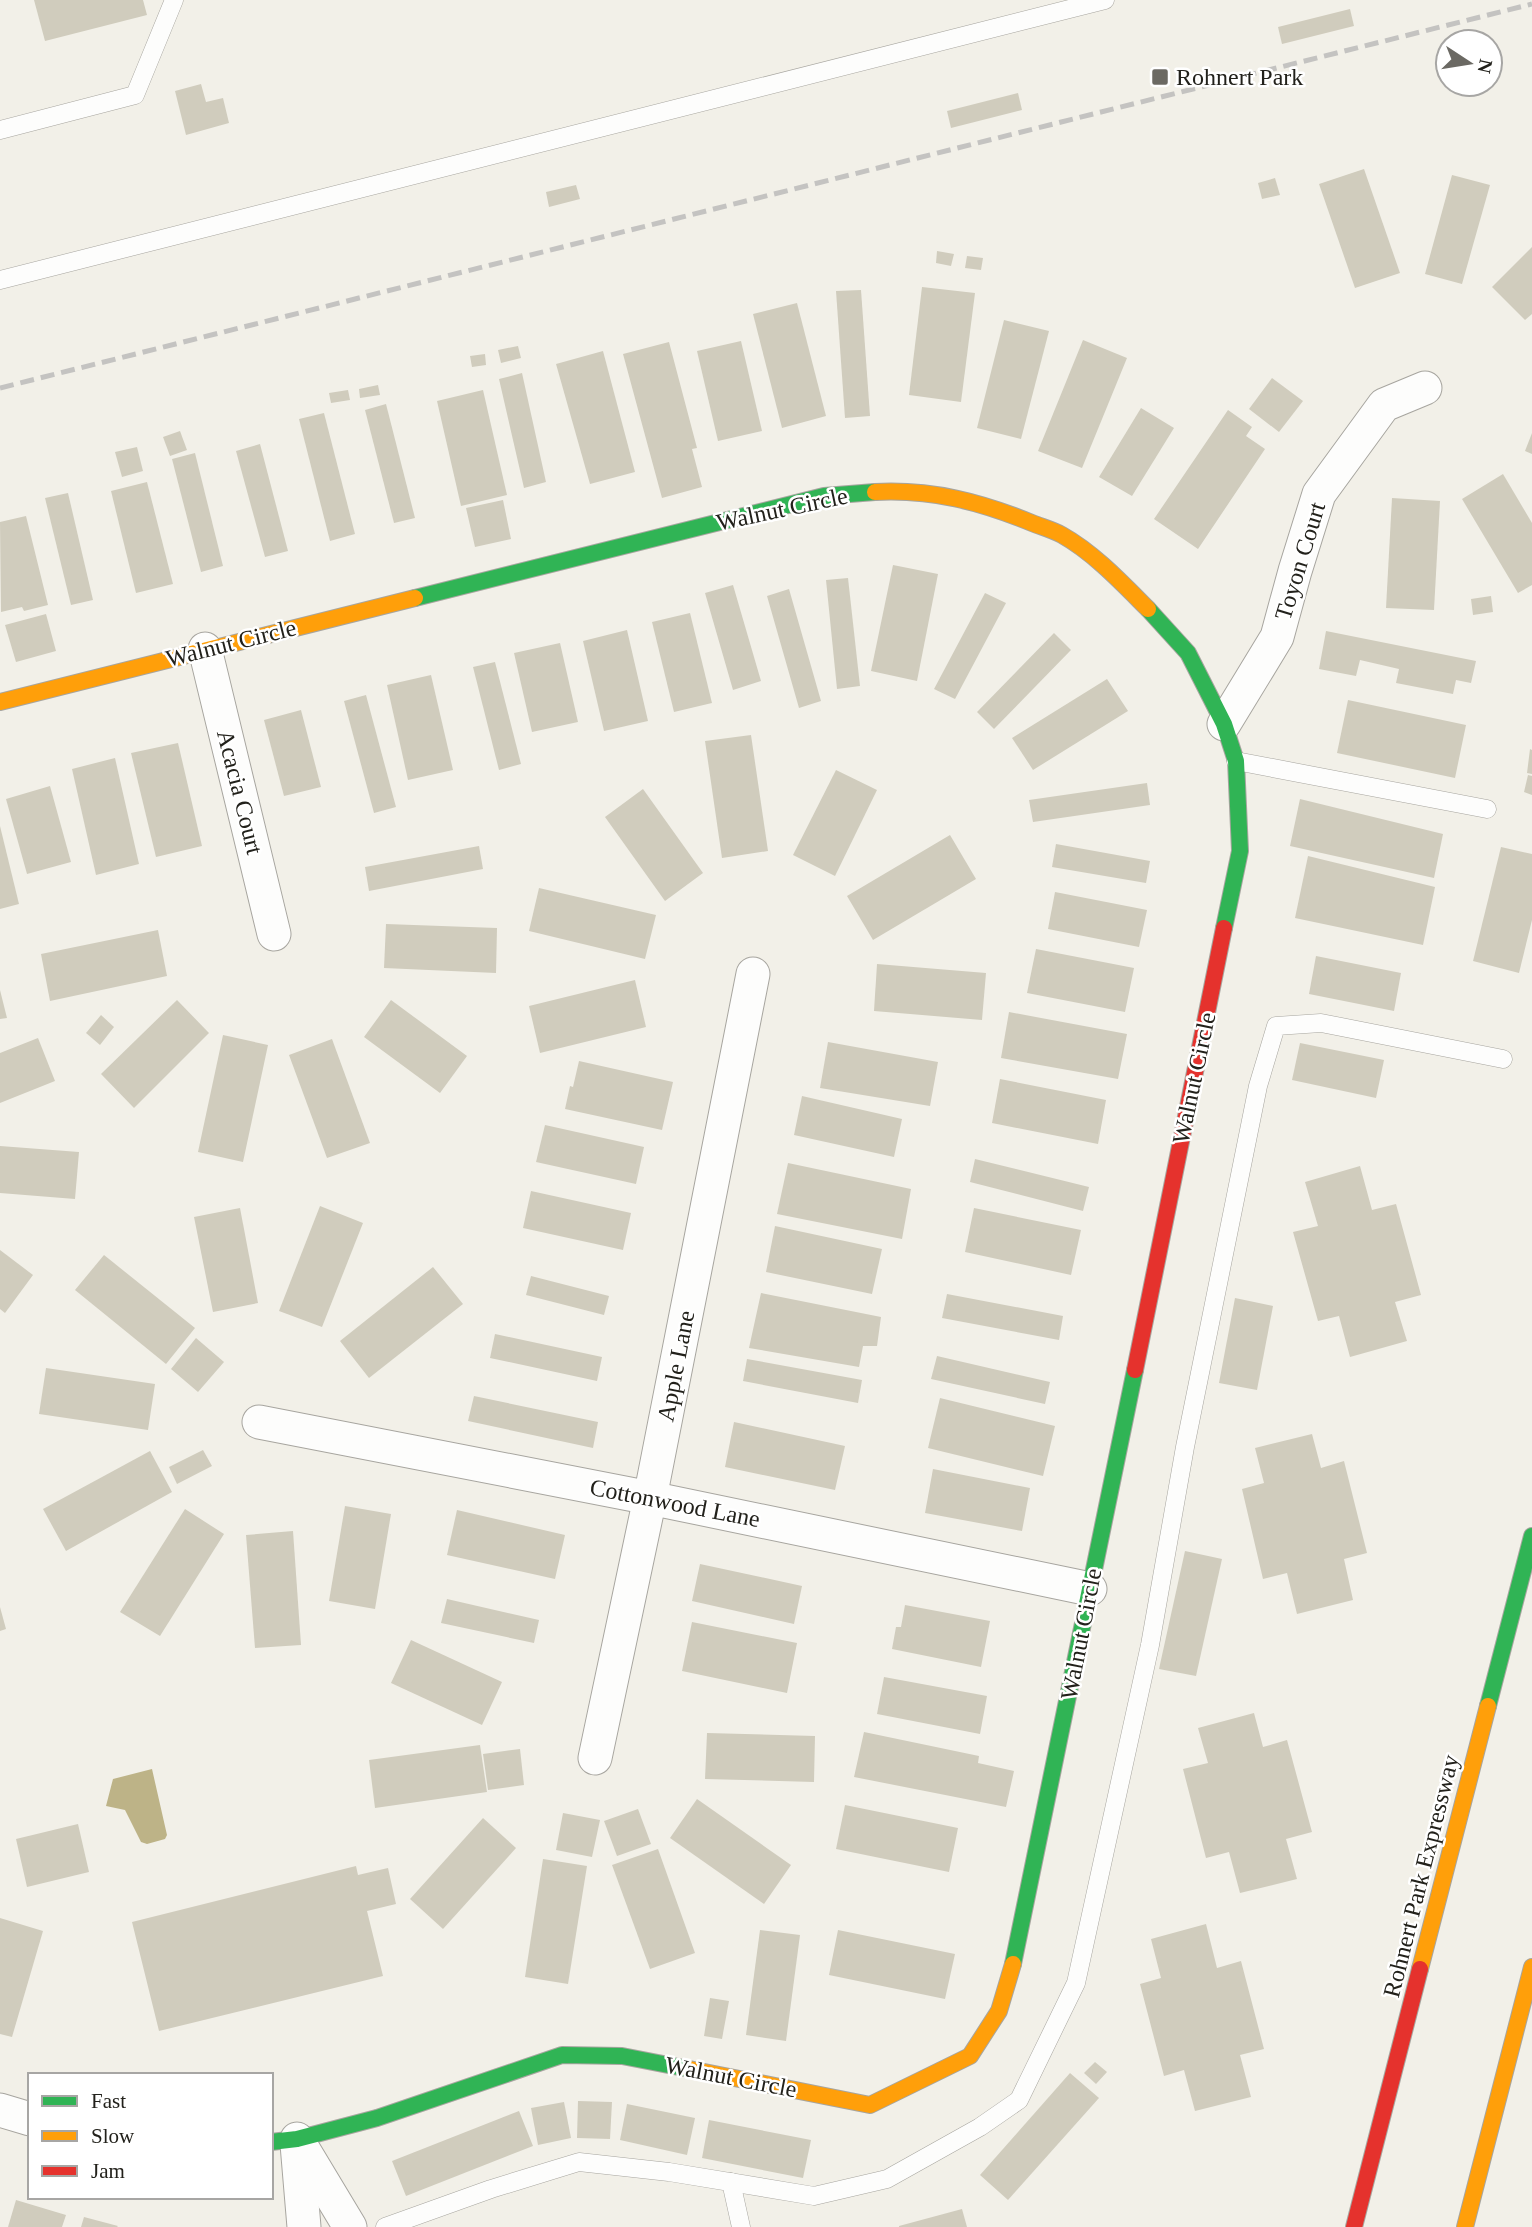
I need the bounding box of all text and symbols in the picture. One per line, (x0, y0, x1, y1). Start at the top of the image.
north arrow (1434, 28, 1504, 98)
text: N (1473, 58, 1497, 76)
place label: Rohnert Park (1176, 64, 1303, 90)
marker: Rohnert Park (1150, 67, 1170, 87)
street label: Walnut Circle (714, 482, 850, 536)
street label: Toyon Court (1270, 499, 1330, 623)
street label: Walnut Circle (163, 614, 299, 672)
street label: Acacia Court (212, 727, 268, 857)
street label: Walnut Circle (1167, 1010, 1221, 1146)
street label: Apple Lane (652, 1308, 700, 1424)
street label: Cottonwood Lane (588, 1474, 762, 1532)
street label: Walnut Circle (1056, 1566, 1106, 1702)
street label: Rohnert Park Expressway (1378, 1752, 1464, 2000)
street label: Walnut Circle (663, 2052, 799, 2102)
legend (28, 2073, 273, 2199)
text: Fast (91, 2089, 126, 2113)
text: Slow (91, 2124, 135, 2148)
text: Jam (91, 2159, 125, 2183)

